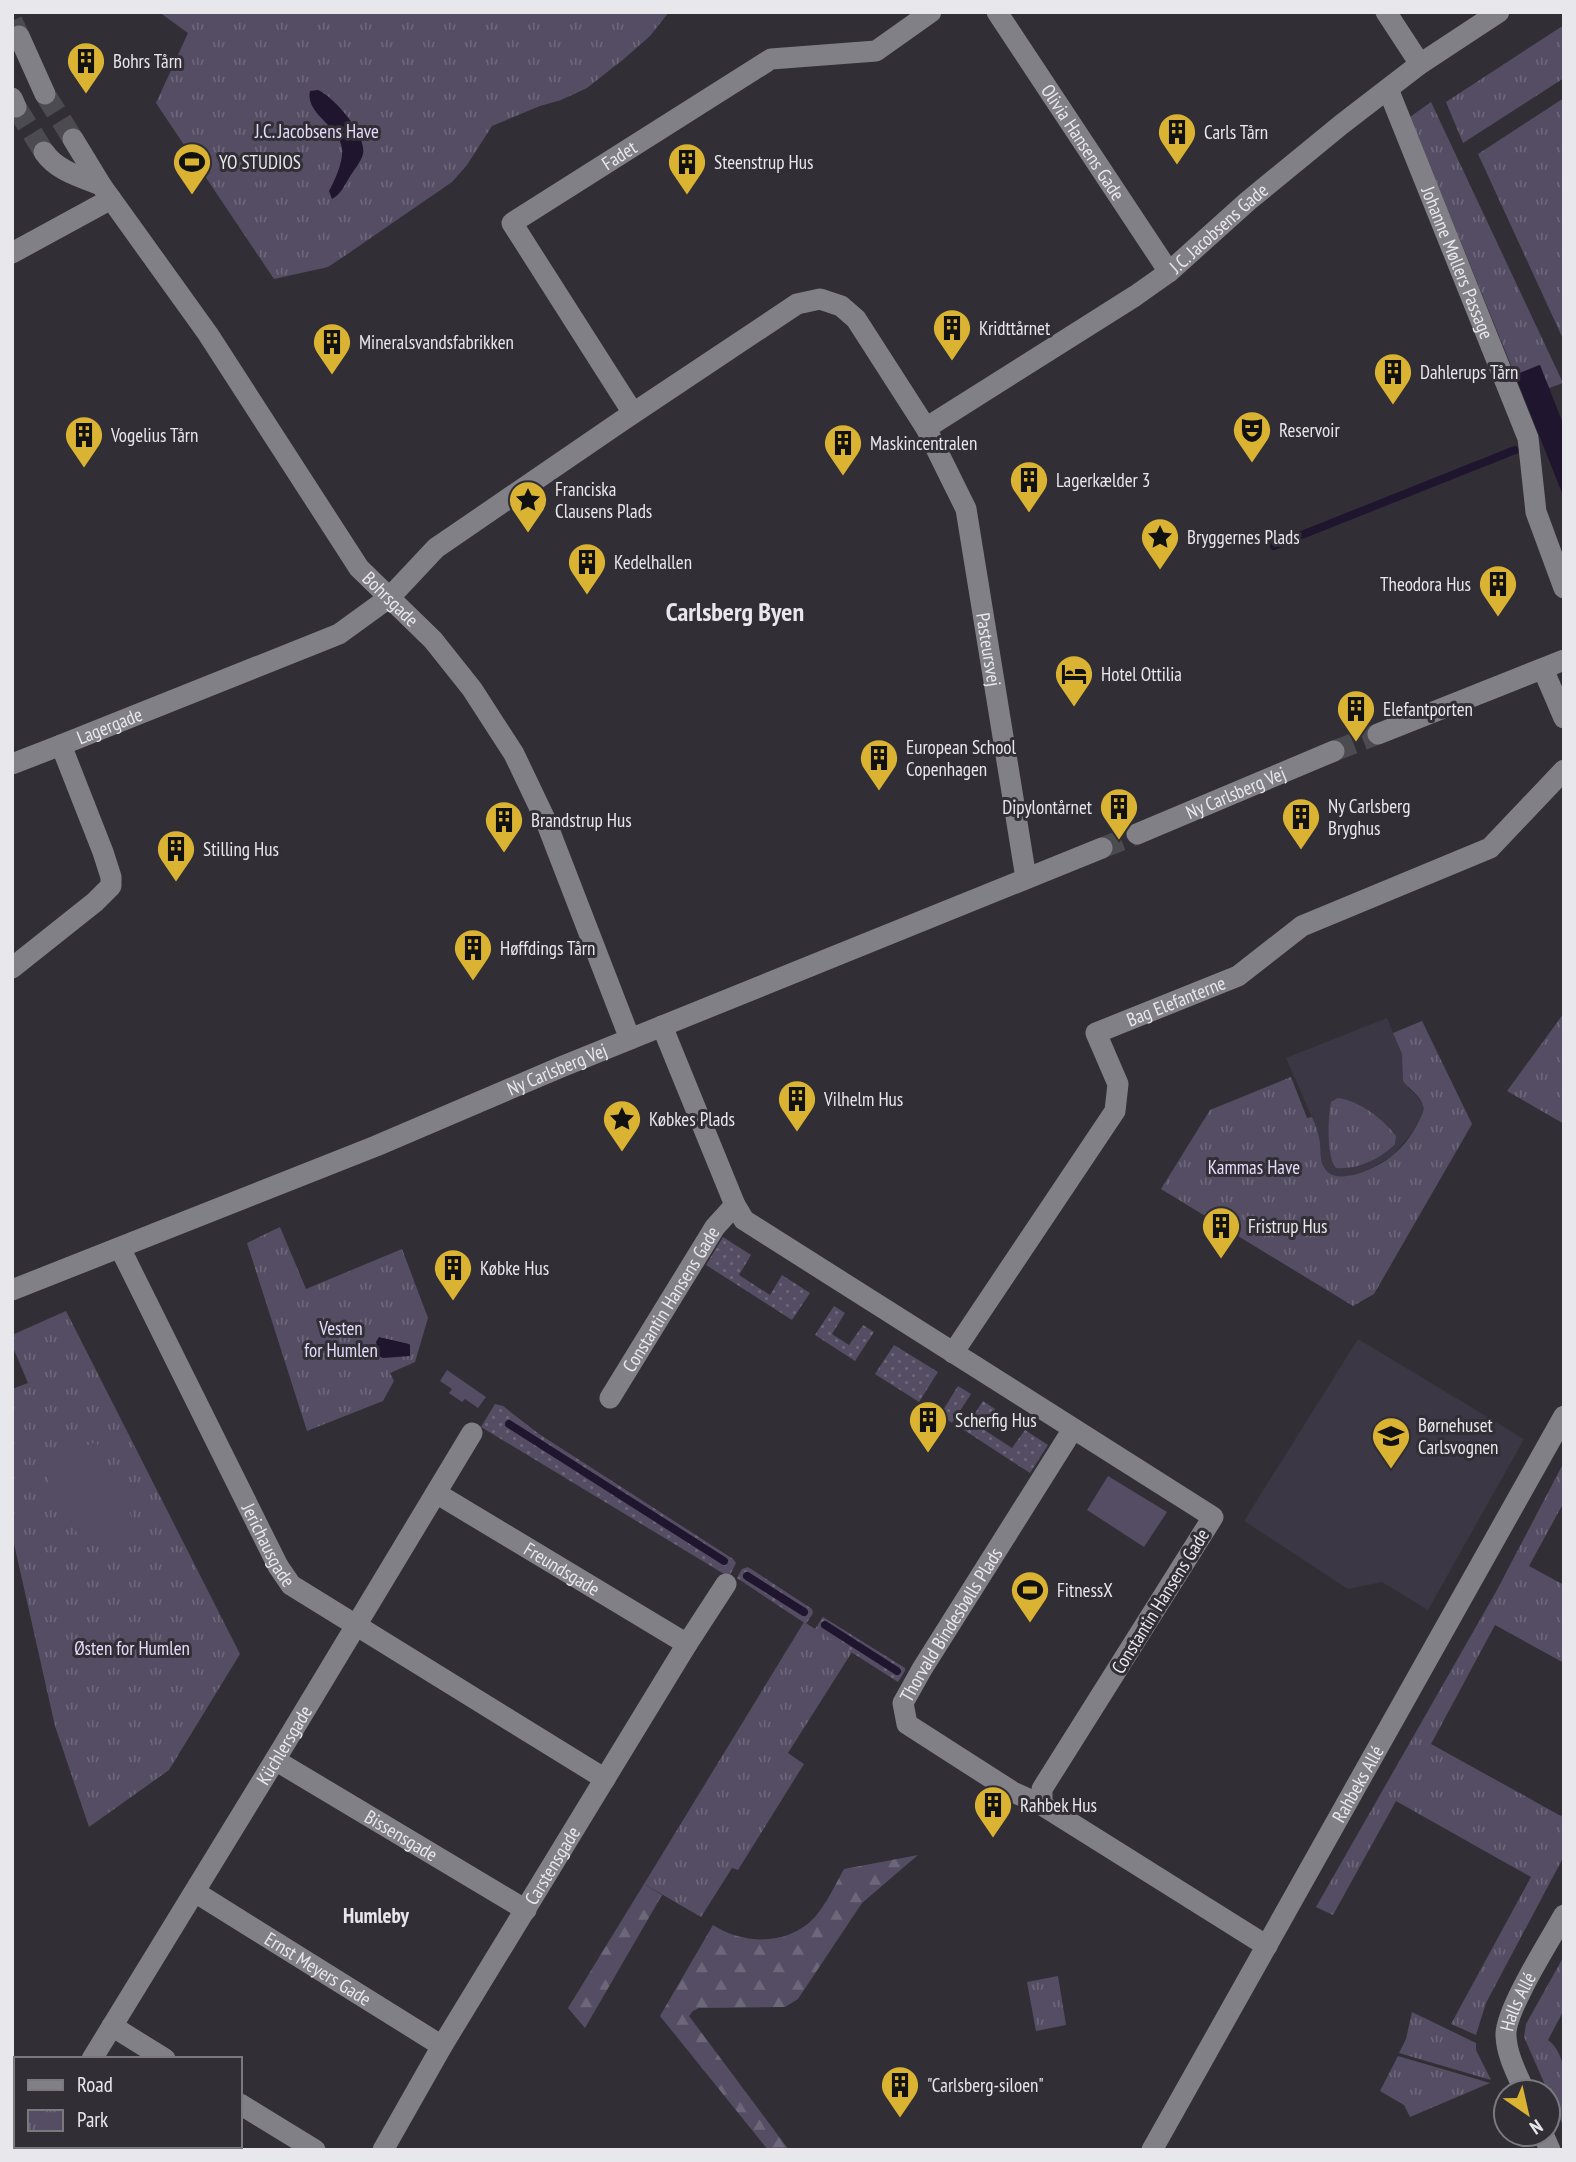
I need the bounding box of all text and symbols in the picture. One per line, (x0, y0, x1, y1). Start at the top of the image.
building icon: Bohrs Tårn (65, 40, 107, 95)
place label: Bohrs Tårn (113, 49, 182, 73)
street label: Olivia Hansens Gade (1036, 79, 1130, 205)
building icon: Carls Tårn (1156, 111, 1198, 166)
park label: J.C. Jacobsens Have (254, 119, 379, 143)
place label: Carls Tårn (1204, 120, 1268, 144)
street label: Fadet (597, 135, 642, 175)
sports icon: YO STUDIOS (171, 141, 213, 196)
building icon: Steenstrup Hus (666, 141, 708, 196)
place label: YO STUDIOS (219, 150, 301, 174)
place label: Steenstrup Hus (714, 150, 813, 174)
street label: J.C. Jacobsens Gade (1163, 178, 1273, 279)
street label: Johanne Møllers Passage (1416, 182, 1499, 343)
building icon: Kridttårnet (931, 307, 973, 362)
place label: Kridttårnet (979, 316, 1051, 340)
building icon: Mineralsvandsfabrikken (311, 321, 353, 376)
place label: Mineralsvandsfabrikken (359, 330, 514, 354)
building icon: Dahlerups Tårn (1372, 351, 1414, 406)
place label: Dahlerups Tårn (1420, 360, 1518, 384)
theatre icon: Reservoir (1231, 409, 1273, 464)
building icon: Vogelius Tårn (63, 414, 105, 469)
place label: Reservoir (1279, 418, 1340, 442)
building icon: Maskincentralen (822, 422, 864, 477)
place label: Vogelius Tårn (110, 423, 198, 447)
place label: Maskincentralen (870, 431, 977, 455)
building icon: Lagerkælder 3 (1008, 459, 1050, 514)
place label: Lagerkælder 3 (1056, 468, 1150, 492)
place label: Franciska Clausens Plads (555, 477, 652, 523)
place icon: Franciska Clausens Plads (507, 479, 549, 534)
place icon: Bryggernes Plads (1139, 516, 1181, 571)
place label: Bryggernes Plads (1187, 525, 1300, 549)
building icon: Kedelhallen (566, 541, 608, 596)
place label: Kedelhallen (614, 550, 692, 574)
building icon: Theodora Hus (1477, 563, 1519, 618)
street label: Bohrsgade (358, 566, 424, 632)
place label: Theodora Hus (1380, 572, 1471, 596)
district label: Carlsberg Byen (666, 595, 804, 628)
street label: Pasteursvej (971, 611, 1007, 688)
hotel icon: Hotel Ottilia (1053, 653, 1095, 708)
place label: Hotel Ottilia (1101, 662, 1182, 686)
building icon: Elefantporten (1335, 688, 1377, 743)
place label: Elefantporten (1383, 697, 1473, 721)
street label: Lagergade (73, 702, 146, 750)
place label: European School Copenhagen (906, 735, 1017, 781)
building icon: European School Copenhagen (858, 737, 900, 792)
street label: Ny Carlsberg Vej (1182, 761, 1289, 824)
building icon: Dipylontårnet (1098, 786, 1140, 841)
place label: Ny Carlsberg Bryghus (1328, 794, 1410, 840)
place label: Dipylontårnet (1002, 795, 1093, 819)
building icon: Ny Carlsberg Bryghus (1280, 796, 1322, 851)
building icon: Brandstrup Hus (483, 799, 525, 854)
place label: Brandstrup Hus (531, 808, 632, 832)
building icon: Stilling Hus (155, 828, 197, 883)
place label: Stilling Hus (203, 837, 279, 861)
building icon: Høffdings Tårn (452, 927, 494, 982)
place label: Høffdings Tårn (500, 936, 595, 960)
street label: Bag Elefanterne (1123, 970, 1229, 1032)
street label: Ny Carlsberg Vej (503, 1038, 610, 1101)
building icon: Vilhelm Hus (776, 1078, 818, 1133)
place label: Vilhelm Hus (823, 1087, 903, 1111)
place icon: Købkes Plads (601, 1098, 643, 1153)
place label: Købkes Plads (649, 1107, 735, 1131)
park label: Kammas Have (1208, 1155, 1300, 1179)
building icon: Fristrup Hus (1200, 1205, 1242, 1260)
place label: Fristrup Hus (1248, 1214, 1327, 1238)
street label: Constantin Hansens Gade (617, 1222, 725, 1376)
building icon: Købke Hus (432, 1247, 474, 1302)
place label: Købke Hus (480, 1256, 549, 1280)
park label: Vesten for Humlen (304, 1316, 378, 1362)
building icon: Scherfig Hus (907, 1399, 949, 1454)
place label: Scherfig Hus (955, 1408, 1037, 1432)
place label: Børnehuset Carlsvognen (1418, 1413, 1498, 1459)
school or university icon: Børnehuset Carlsvognen (1370, 1415, 1412, 1470)
street label: Jerichausgade (236, 1498, 301, 1591)
street label: Constantin Hansens Gade (1106, 1524, 1214, 1678)
street label: Freundsgade (520, 1537, 604, 1601)
street label: Thorvald Bindesbølls Plads (894, 1543, 1008, 1706)
sports icon: FitnessX (1009, 1569, 1051, 1624)
place label: FitnessX (1057, 1578, 1113, 1602)
park label: Østen for Humlen (74, 1636, 190, 1660)
street label: Küchlersgade (251, 1701, 317, 1789)
street label: Rahbeks Allé (1326, 1741, 1389, 1826)
building icon: Rahbek Hus (972, 1784, 1014, 1839)
place label: Rahbek Hus (1020, 1793, 1097, 1817)
street label: Bissensgade (360, 1804, 442, 1866)
street label: Carstensgade (519, 1822, 585, 1909)
district label: Humleby (343, 1902, 410, 1929)
street label: Ernst Meyers Gade (260, 1927, 376, 2011)
street label: Halls Allé (1494, 1968, 1541, 2033)
legend (14, 2057, 242, 2148)
building icon: "Carlsberg-siloen" (879, 2064, 921, 2119)
text: Road (77, 2071, 113, 2098)
place label: "Carlsberg-siloen" (927, 2073, 1044, 2097)
north arrow (1492, 2078, 1562, 2148)
text: Park (77, 2106, 108, 2133)
text: N (1526, 2114, 1547, 2140)

